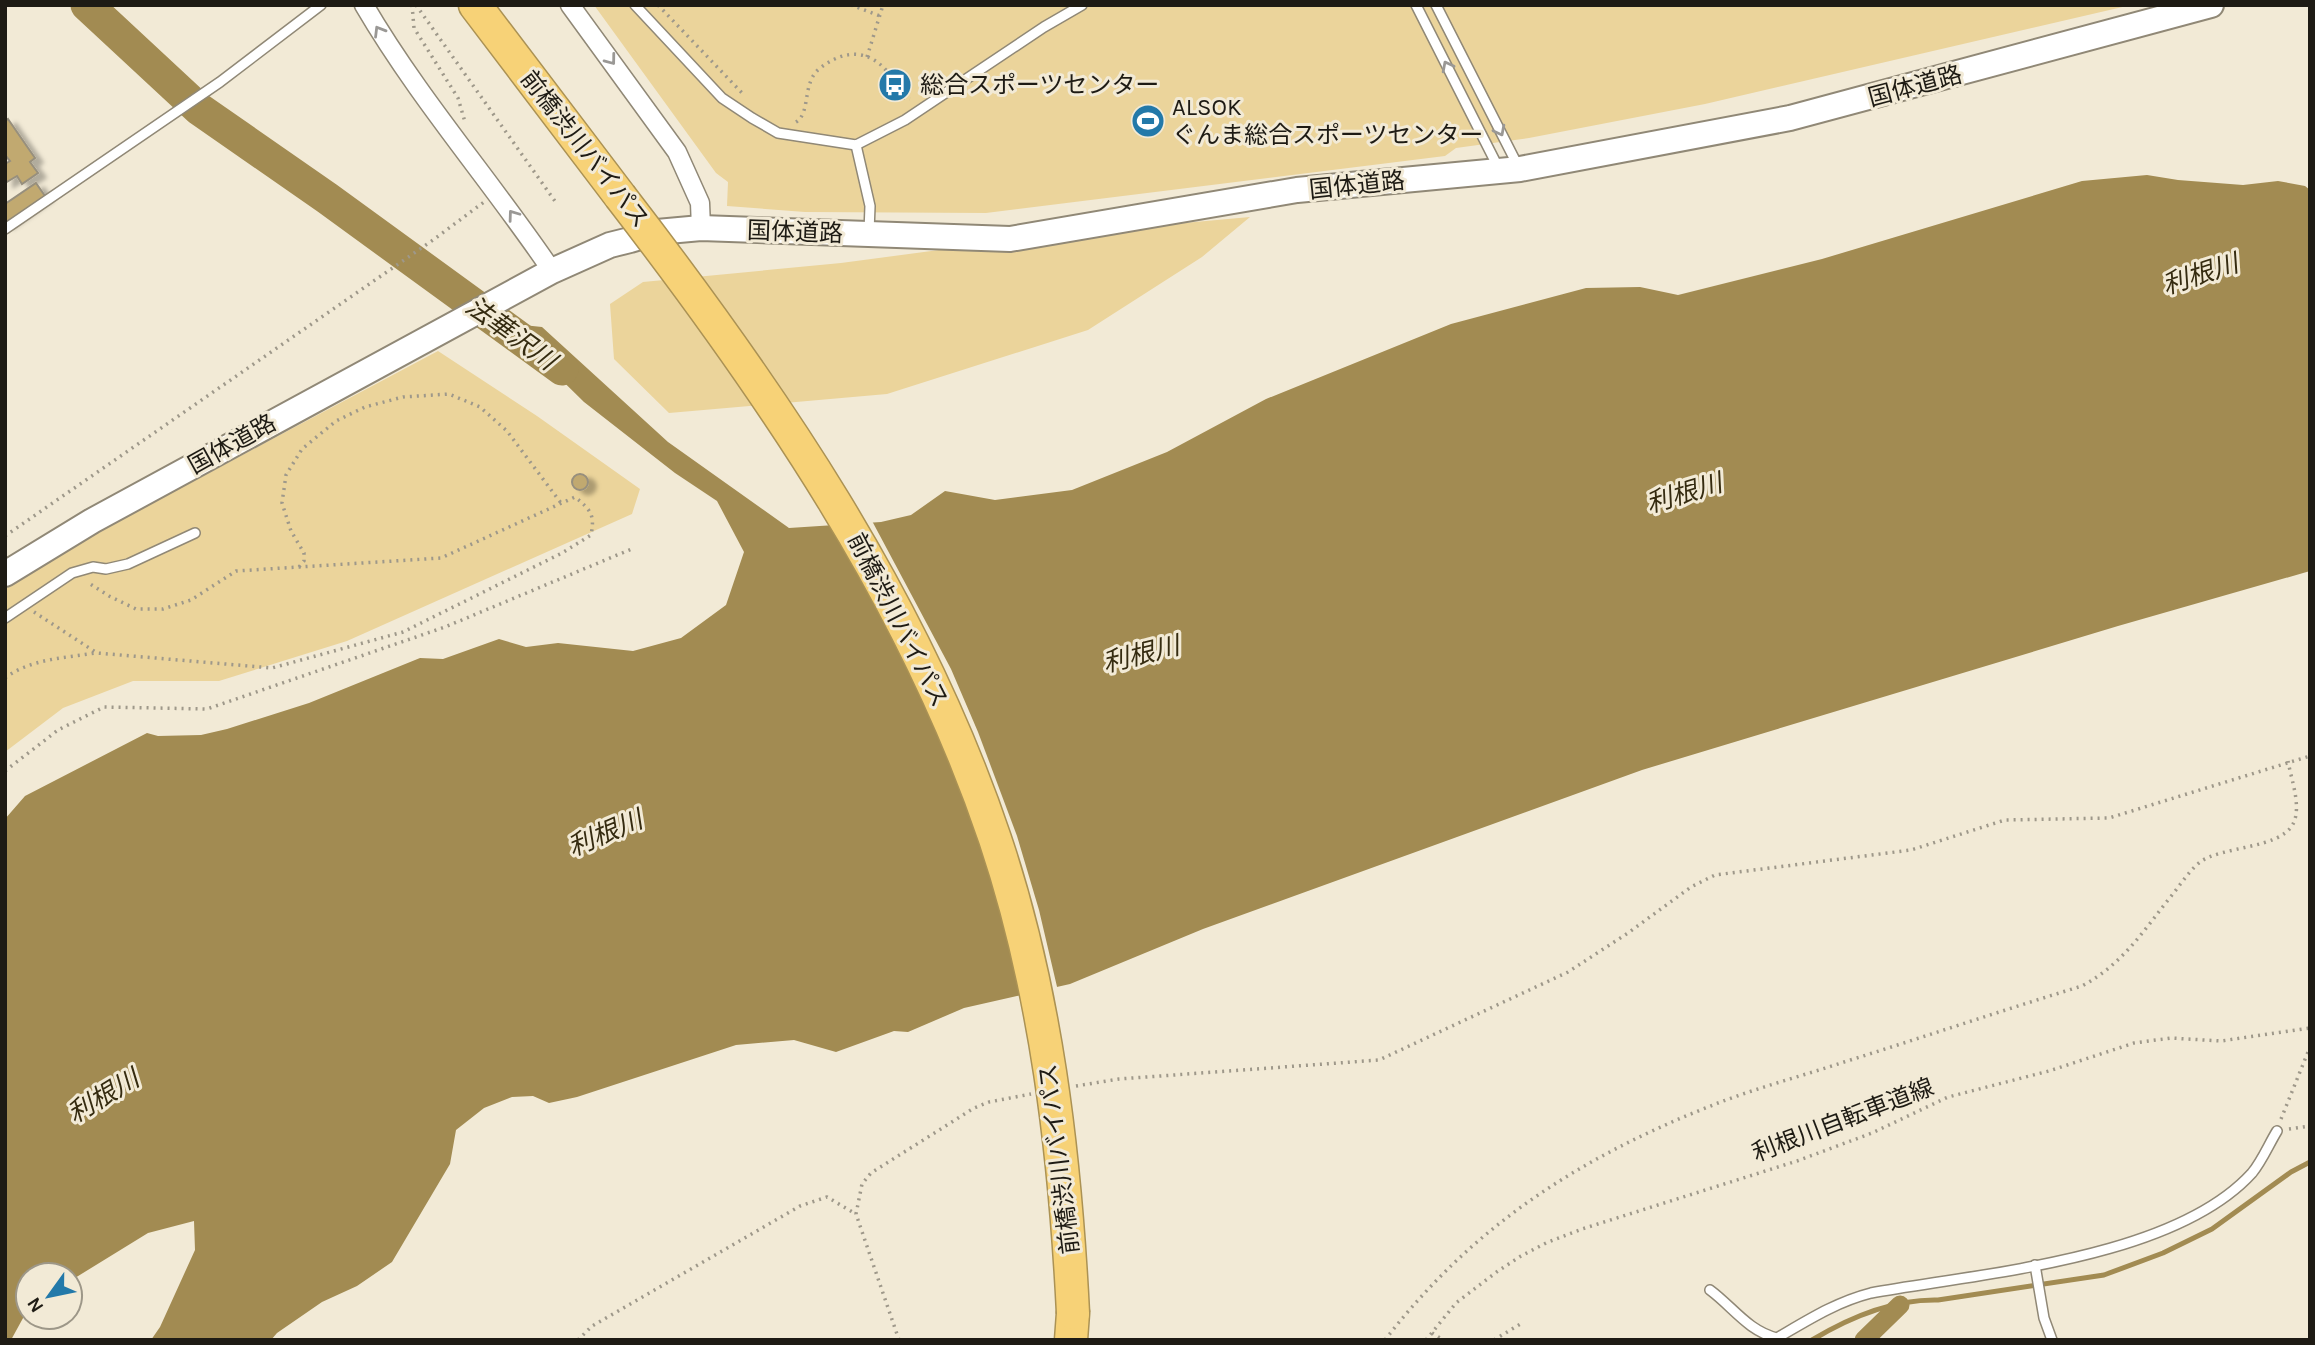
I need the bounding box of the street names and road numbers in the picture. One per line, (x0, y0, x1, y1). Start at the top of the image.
street label: 国体道路 (1865, 60, 1965, 112)
street label: 前橋渋川バイパス (515, 65, 655, 233)
street label: 国体道路 (1308, 166, 1406, 204)
street label: 国体道路 (747, 216, 843, 248)
street label: 国体道路 (183, 408, 281, 480)
street label: 前橋渋川バイパス (842, 528, 954, 712)
street label: 前橋渋川バイパス (1033, 1062, 1085, 1256)
street label: 利根川自転車道線 (1748, 1073, 1938, 1167)

